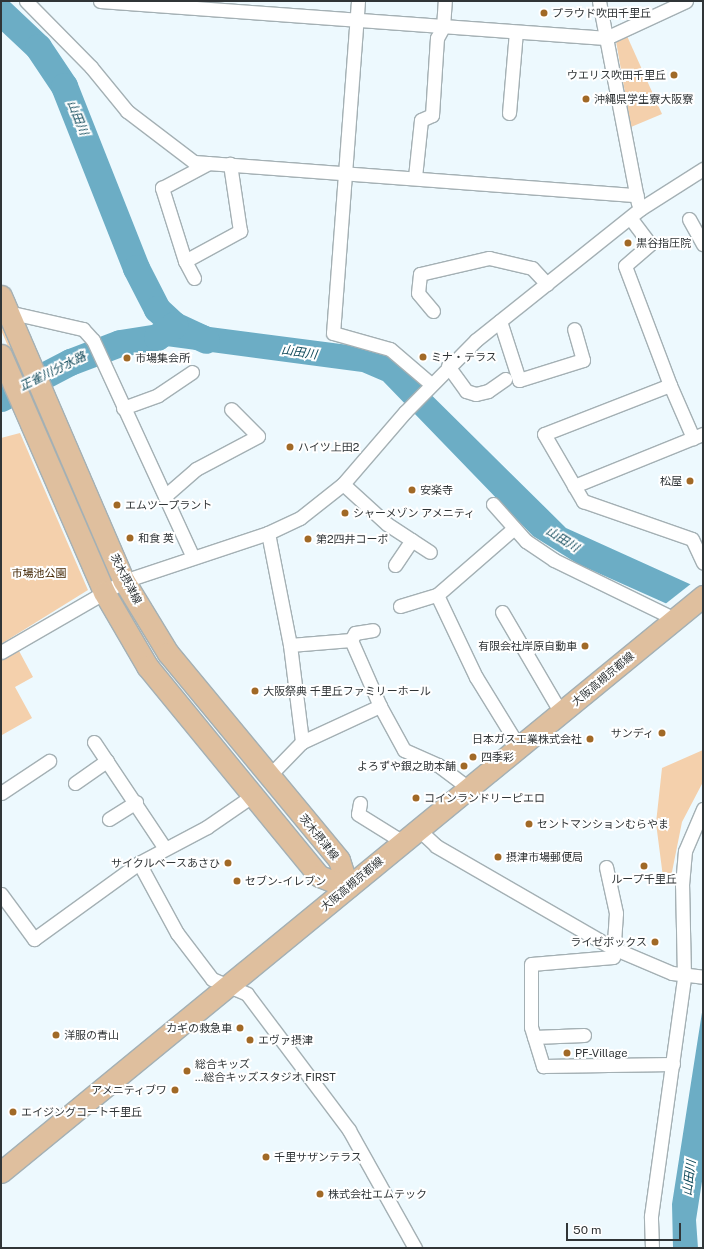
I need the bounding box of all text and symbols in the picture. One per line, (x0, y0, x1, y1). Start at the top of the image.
place label: プラウド吹田千里丘 (552, 6, 651, 20)
marker: プラウド吹田千里丘 (539, 8, 549, 18)
place label: ウエリス吹田千里丘 (567, 68, 666, 82)
marker: ウエリス吹田千里丘 (669, 70, 679, 80)
place label: 沖縄県学生寮大阪寮 (594, 92, 693, 106)
marker: 沖縄県学生寮大阪寮 (581, 94, 591, 104)
water label: 山田川 (64, 99, 90, 137)
place label: 黒谷指圧院 (636, 236, 691, 250)
marker: 黒谷指圧院 (623, 238, 633, 248)
water label: 山田川 (280, 343, 318, 363)
water label: 正雀川分水路 (17, 350, 89, 394)
place label: ミナ・テラス (431, 350, 497, 364)
place label: 市場集会所 (135, 351, 190, 365)
marker: ミナ・テラス (418, 352, 428, 362)
marker: 市場集会所 (122, 353, 132, 363)
place label: ハイツ上田2 (298, 440, 360, 454)
marker: ハイツ上田2 (285, 442, 295, 452)
place label: 松屋 (660, 474, 682, 488)
marker: 松屋 (685, 476, 695, 486)
place label: 安楽寺 (420, 483, 453, 497)
marker: 安楽寺 (407, 485, 417, 495)
place label: エムツープラント (125, 498, 213, 512)
marker: エムツープラント (112, 500, 122, 510)
place label: シャーメゾン アメニティ (353, 506, 477, 520)
marker: シャーメゾン アメニティ (340, 508, 350, 518)
water label: 山田川 (543, 524, 581, 556)
place label: 和食 英 (138, 531, 174, 545)
place label: 第2四井コーポ (316, 532, 389, 546)
marker: 和食 英 (125, 533, 135, 543)
marker: 第2四井コーポ (303, 534, 313, 544)
street label: 茨木摂津線 (108, 552, 144, 606)
park label: 市場池公園 (12, 566, 66, 580)
place label: 有限会社岸原自動車 (478, 639, 577, 653)
marker: 有限会社岸原自動車 (580, 641, 590, 651)
street label: 大阪高槻京都線 (569, 649, 637, 709)
place label: 大阪祭典 千里丘ファミリーホール (263, 684, 431, 698)
marker: 大阪祭典 千里丘ファミリーホール (250, 686, 260, 696)
place label: サンディ (610, 726, 654, 740)
marker: サンディ (657, 728, 667, 738)
place label: 日本ガス工業株式会社 (472, 732, 582, 746)
marker: 日本ガス工業株式会社 (585, 734, 595, 744)
place label: 四季彩 (481, 750, 514, 764)
marker: 四季彩 (468, 752, 478, 762)
place label: よろずや銀之助本舗 (357, 759, 456, 773)
marker: よろずや銀之助本舗 (459, 761, 469, 771)
place label: コインランドリーピエロ (424, 791, 545, 805)
marker: コインランドリーピエロ (411, 793, 421, 803)
street label: 茨木摂津線 (297, 811, 341, 863)
place label: セントマンションむらやま (537, 817, 669, 831)
marker: セントマンションむらやま (524, 819, 534, 829)
place label: 摂津市場郵便局 (506, 850, 583, 864)
marker: 摂津市場郵便局 (493, 852, 503, 862)
street label: 大阪高槻京都線 (318, 854, 386, 914)
place label: サイクルベースあさひ (110, 856, 220, 870)
marker: サイクルベースあさひ (223, 858, 233, 868)
marker: ループ千里丘 (639, 861, 649, 871)
place label: ループ千里丘 (611, 872, 677, 886)
place label: セブン-イレブン (245, 874, 326, 888)
marker: セブン-イレブン (232, 876, 242, 886)
place label: ライゼボックス (570, 935, 647, 949)
marker: ライゼボックス (650, 937, 660, 947)
place label: カギの救急車 (166, 1021, 232, 1035)
marker: カギの救急車 (235, 1023, 245, 1033)
place label: 洋服の青山 (64, 1028, 119, 1042)
marker: 洋服の青山 (51, 1030, 61, 1040)
place label: エヴァ摂津 (258, 1033, 313, 1047)
marker: エヴァ摂津 (245, 1035, 255, 1045)
place label: PF-Village (575, 1046, 627, 1060)
marker: PF-Village (562, 1048, 572, 1058)
place label: 総合キッズ ...総合キッズスタジオ FIRST (195, 1058, 336, 1084)
marker: 総合キッズ ...総合キッズスタジオ FIRST (182, 1066, 192, 1076)
place label: アメニティブワ (90, 1083, 167, 1097)
marker: アメニティブワ (170, 1085, 180, 1095)
place label: エイジングコート千里丘 (21, 1105, 142, 1119)
marker: エイジングコート千里丘 (8, 1107, 18, 1117)
place label: 千里サザンテラス (274, 1150, 362, 1164)
marker: 千里サザンテラス (261, 1152, 271, 1162)
water label: 山田川 (681, 1159, 699, 1197)
place label: 株式会社エムテック (328, 1187, 427, 1201)
marker: 株式会社エムテック (315, 1189, 325, 1199)
scale bar (568, 1215, 683, 1241)
text: 50 m (573, 1223, 601, 1237)

